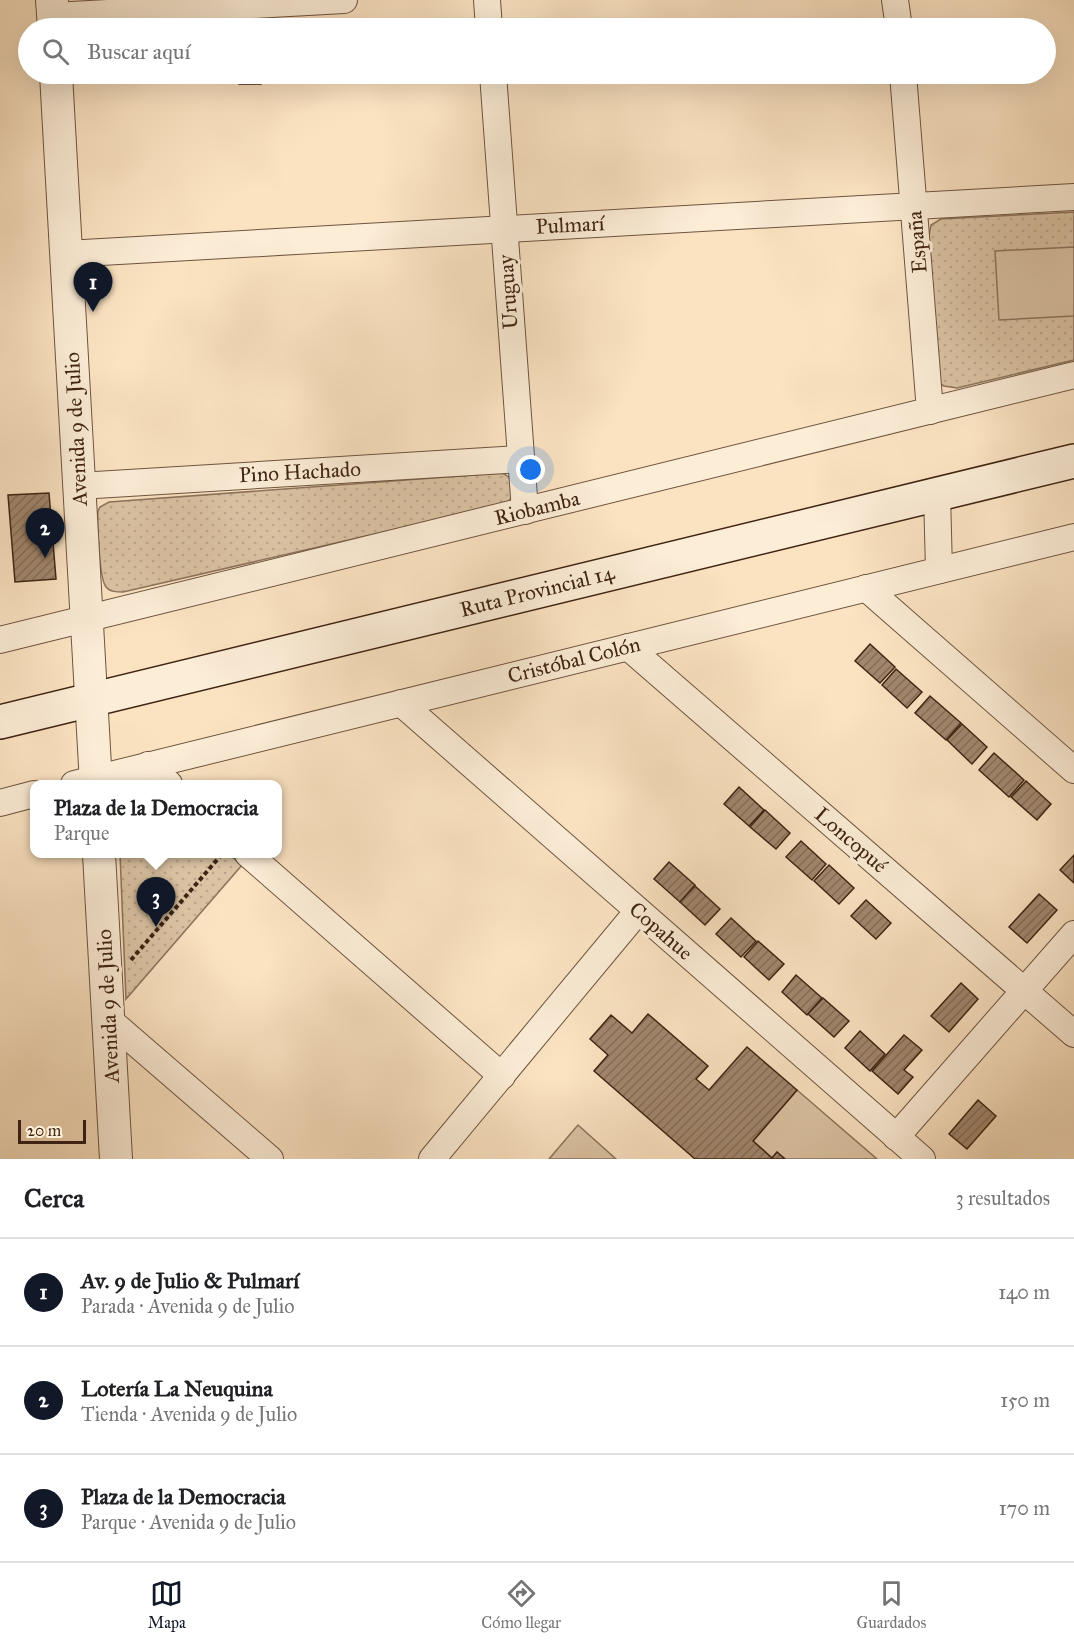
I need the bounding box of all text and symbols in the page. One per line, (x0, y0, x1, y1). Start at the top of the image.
search box (18, 18, 1056, 84)
icon: search (39, 35, 72, 68)
text: Buscar aquí (87, 38, 190, 65)
street label: Pulmarí (535, 210, 606, 240)
street label: España (901, 210, 933, 274)
street label: Uruguay (492, 253, 524, 330)
pin: 1 (74, 262, 112, 312)
street label: Avenida 9 de Julio (59, 351, 93, 507)
your location (516, 455, 545, 484)
street label: Pino Hachado (238, 456, 362, 488)
street label: Riobamba (492, 485, 582, 531)
pin: 2 (26, 508, 64, 558)
street label: Ruta Provincial 14 (457, 559, 618, 623)
street label: Cristóbal Colón (505, 631, 643, 689)
popup (30, 780, 282, 858)
text: Plaza de la Democracia (54, 794, 258, 821)
street label: Loncopué (809, 801, 893, 879)
text: Parque (54, 821, 109, 845)
pin: 3 (136, 878, 176, 927)
street label: Copahue (624, 896, 698, 966)
street label: Avenida 9 de Julio (91, 928, 125, 1084)
scale bar (18, 1117, 86, 1144)
text: 20 m (27, 1121, 61, 1140)
text: Cerca (24, 1182, 84, 1214)
text: 3 resultados (956, 1186, 1050, 1210)
text: Av. 9 de Julio & Pulmarí (81, 1267, 299, 1294)
text: 1 (40, 1280, 47, 1304)
text: 140 m (998, 1280, 1050, 1304)
text: Parada · Avenida 9 de Julio (81, 1294, 294, 1318)
text: Lotería La Neuquina (81, 1375, 273, 1402)
text: 2 (39, 1388, 48, 1412)
text: 150 m (1000, 1388, 1050, 1412)
text: Tienda · Avenida 9 de Julio (81, 1402, 297, 1426)
text: Plaza de la Democracia (81, 1483, 286, 1510)
text: 3 (40, 1496, 48, 1520)
text: 170 m (999, 1496, 1050, 1520)
text: Parque · Avenida 9 de Julio (81, 1510, 296, 1534)
tab: Mapa (148, 1577, 186, 1632)
tab: Cómo llegar (481, 1577, 561, 1632)
tab: Guardados (856, 1577, 926, 1632)

